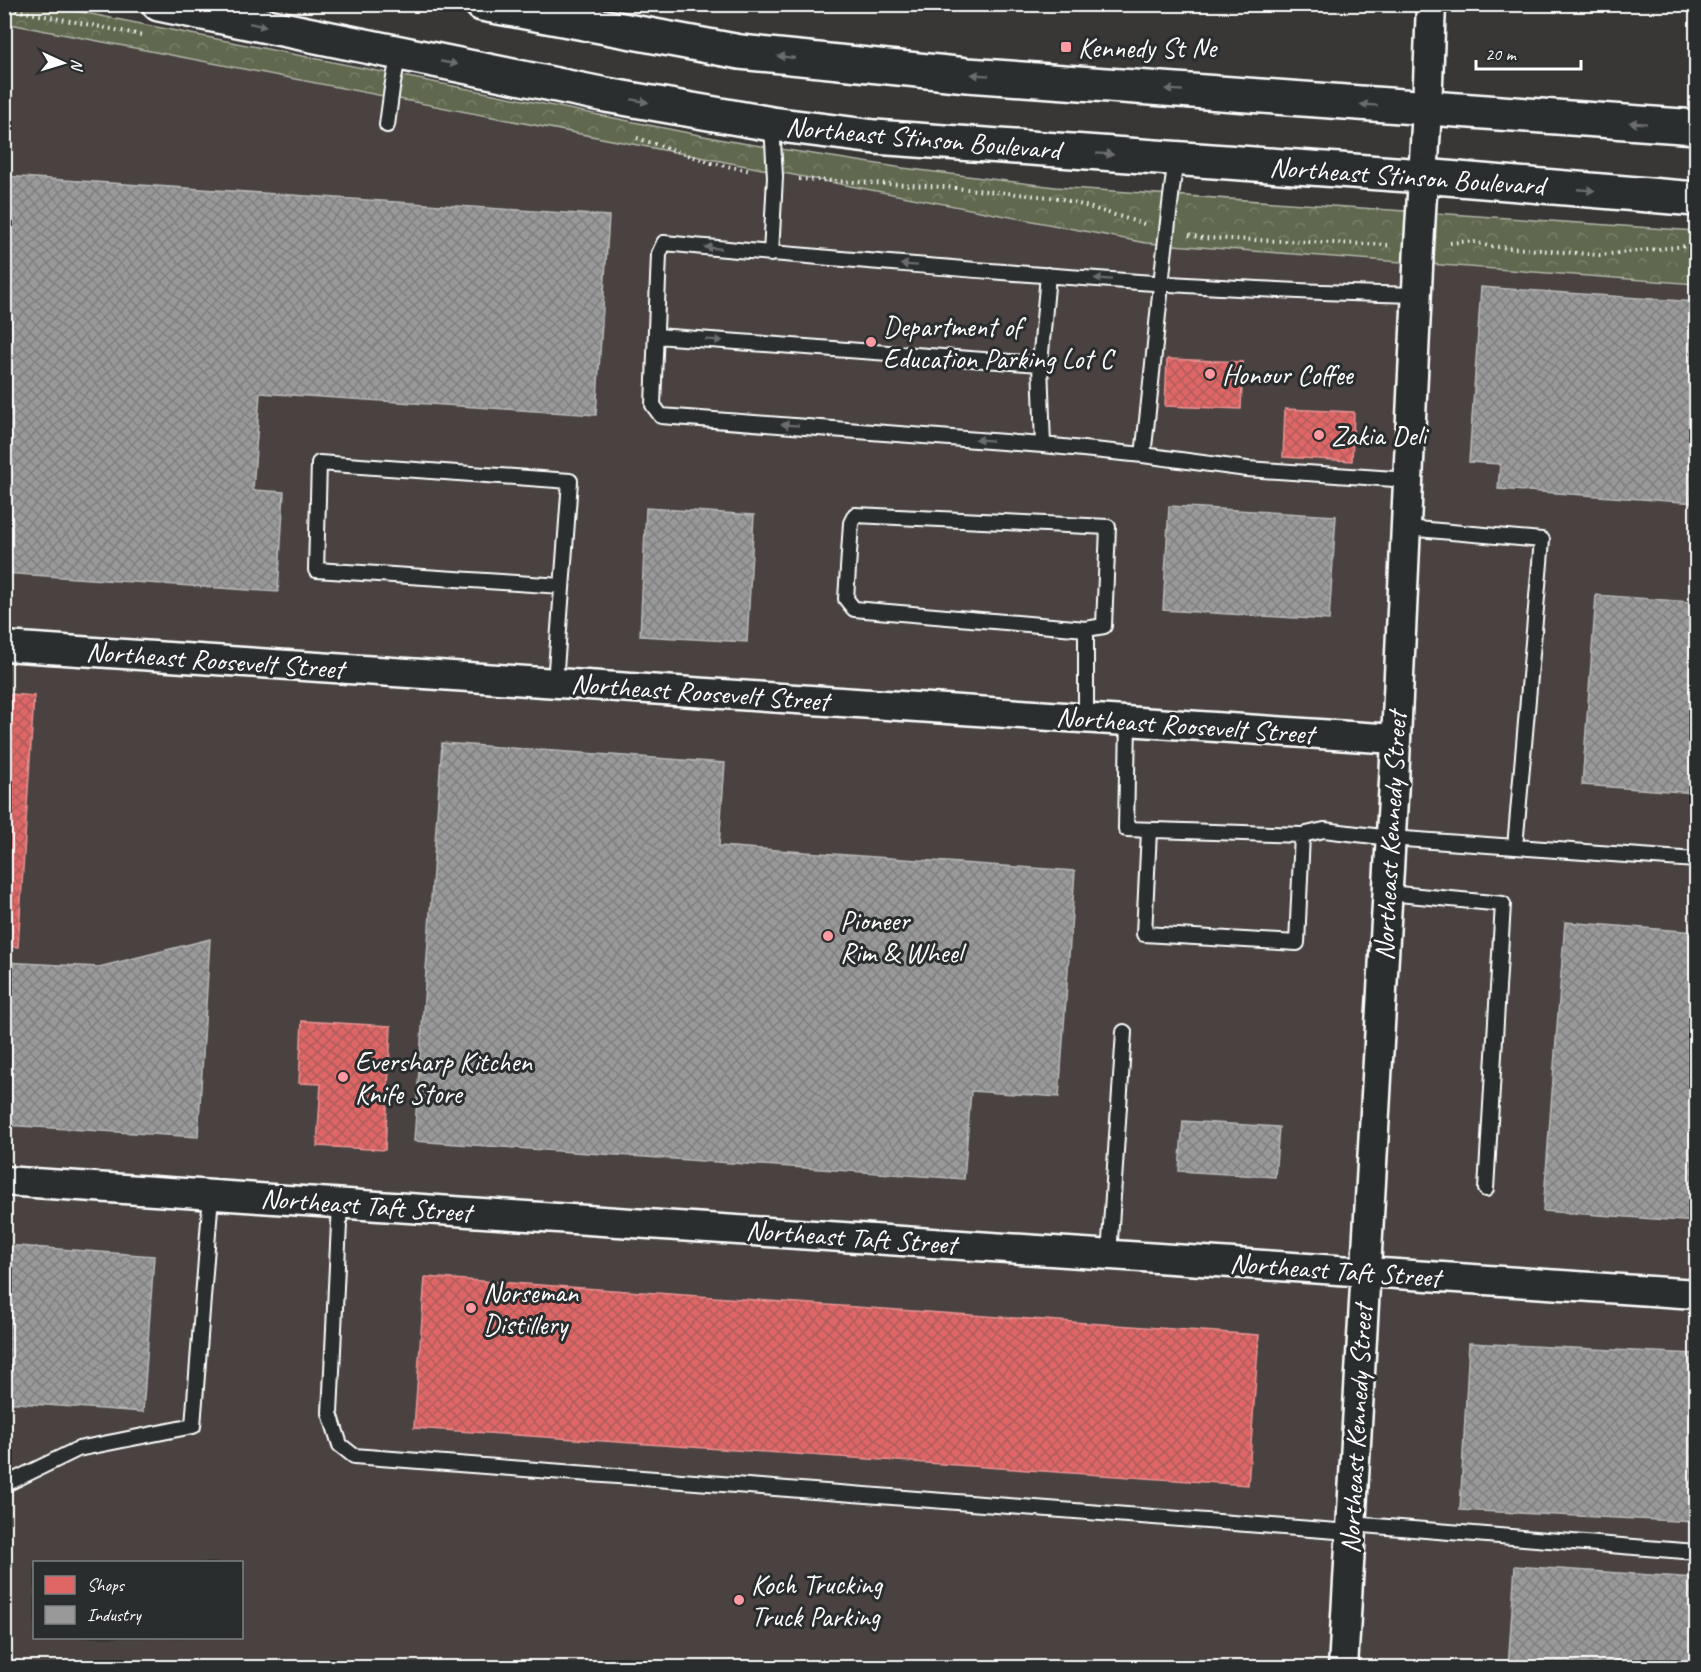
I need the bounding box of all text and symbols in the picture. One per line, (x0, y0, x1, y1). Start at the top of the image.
one-way arrow (248, 20, 267, 30)
place label: Kennedy St Ne (1078, 30, 1218, 65)
north arrow (33, 33, 93, 93)
scale bar (1476, 33, 1581, 71)
marker: Kennedy St Ne (1059, 40, 1073, 54)
text: 20 m (1485, 43, 1518, 65)
one-way arrow (776, 52, 795, 62)
text: N (66, 58, 87, 73)
one-way arrow (439, 59, 458, 69)
one-way arrow (970, 71, 989, 80)
one-way arrow (1165, 85, 1184, 95)
one-way arrow (631, 97, 650, 106)
one-way arrow (1359, 100, 1378, 109)
street label: Northeast Stinson Boulevard (784, 109, 1066, 168)
one-way arrow (1629, 119, 1648, 128)
one-way arrow (1095, 149, 1114, 158)
street label: Northeast Stinson Boulevard (1269, 149, 1549, 203)
one-way arrow (1577, 185, 1596, 194)
one-way arrow (704, 243, 723, 253)
one-way arrow (899, 260, 918, 269)
one-way arrow (1094, 274, 1113, 284)
place label: Department of Education Parking Lot C (883, 309, 1116, 376)
one-way arrow (705, 335, 724, 345)
marker: Department of Education Parking Lot C (864, 335, 878, 349)
place label: Honour Coffee (1222, 357, 1355, 392)
marker: Honour Coffee (1203, 367, 1217, 381)
place label: Zakia Deli (1331, 418, 1430, 453)
one-way arrow (780, 421, 799, 430)
marker: Zakia Deli (1312, 428, 1326, 442)
one-way arrow (975, 436, 994, 445)
street label: Northeast Roosevelt Street (85, 634, 349, 687)
street label: Northeast Roosevelt Street (570, 666, 834, 719)
street label: Northeast Roosevelt Street (1055, 699, 1319, 752)
street label: Northeast Kennedy Street (1366, 707, 1414, 961)
place label: Pioneer Rim & Wheel (840, 903, 967, 970)
marker: Pioneer Rim & Wheel (821, 929, 835, 943)
place label: Eversharp Kitchen Knife Store (355, 1044, 533, 1111)
marker: Eversharp Kitchen Knife Store (336, 1070, 350, 1084)
street label: Northeast Taft Street (260, 1180, 476, 1230)
street label: Northeast Taft Street (745, 1212, 961, 1262)
street label: Northeast Taft Street (1229, 1245, 1445, 1295)
place label: Norseman Distillery (483, 1275, 580, 1342)
street label: Northeast Kennedy Street (1332, 1300, 1380, 1554)
marker: Norseman Distillery (464, 1301, 478, 1315)
legend (33, 1561, 243, 1639)
place label: Koch Trucking Truck Parking (751, 1567, 883, 1634)
text: Shops (87, 1574, 126, 1596)
marker: Koch Trucking Truck Parking (732, 1593, 746, 1607)
text: Industry (87, 1604, 142, 1626)

